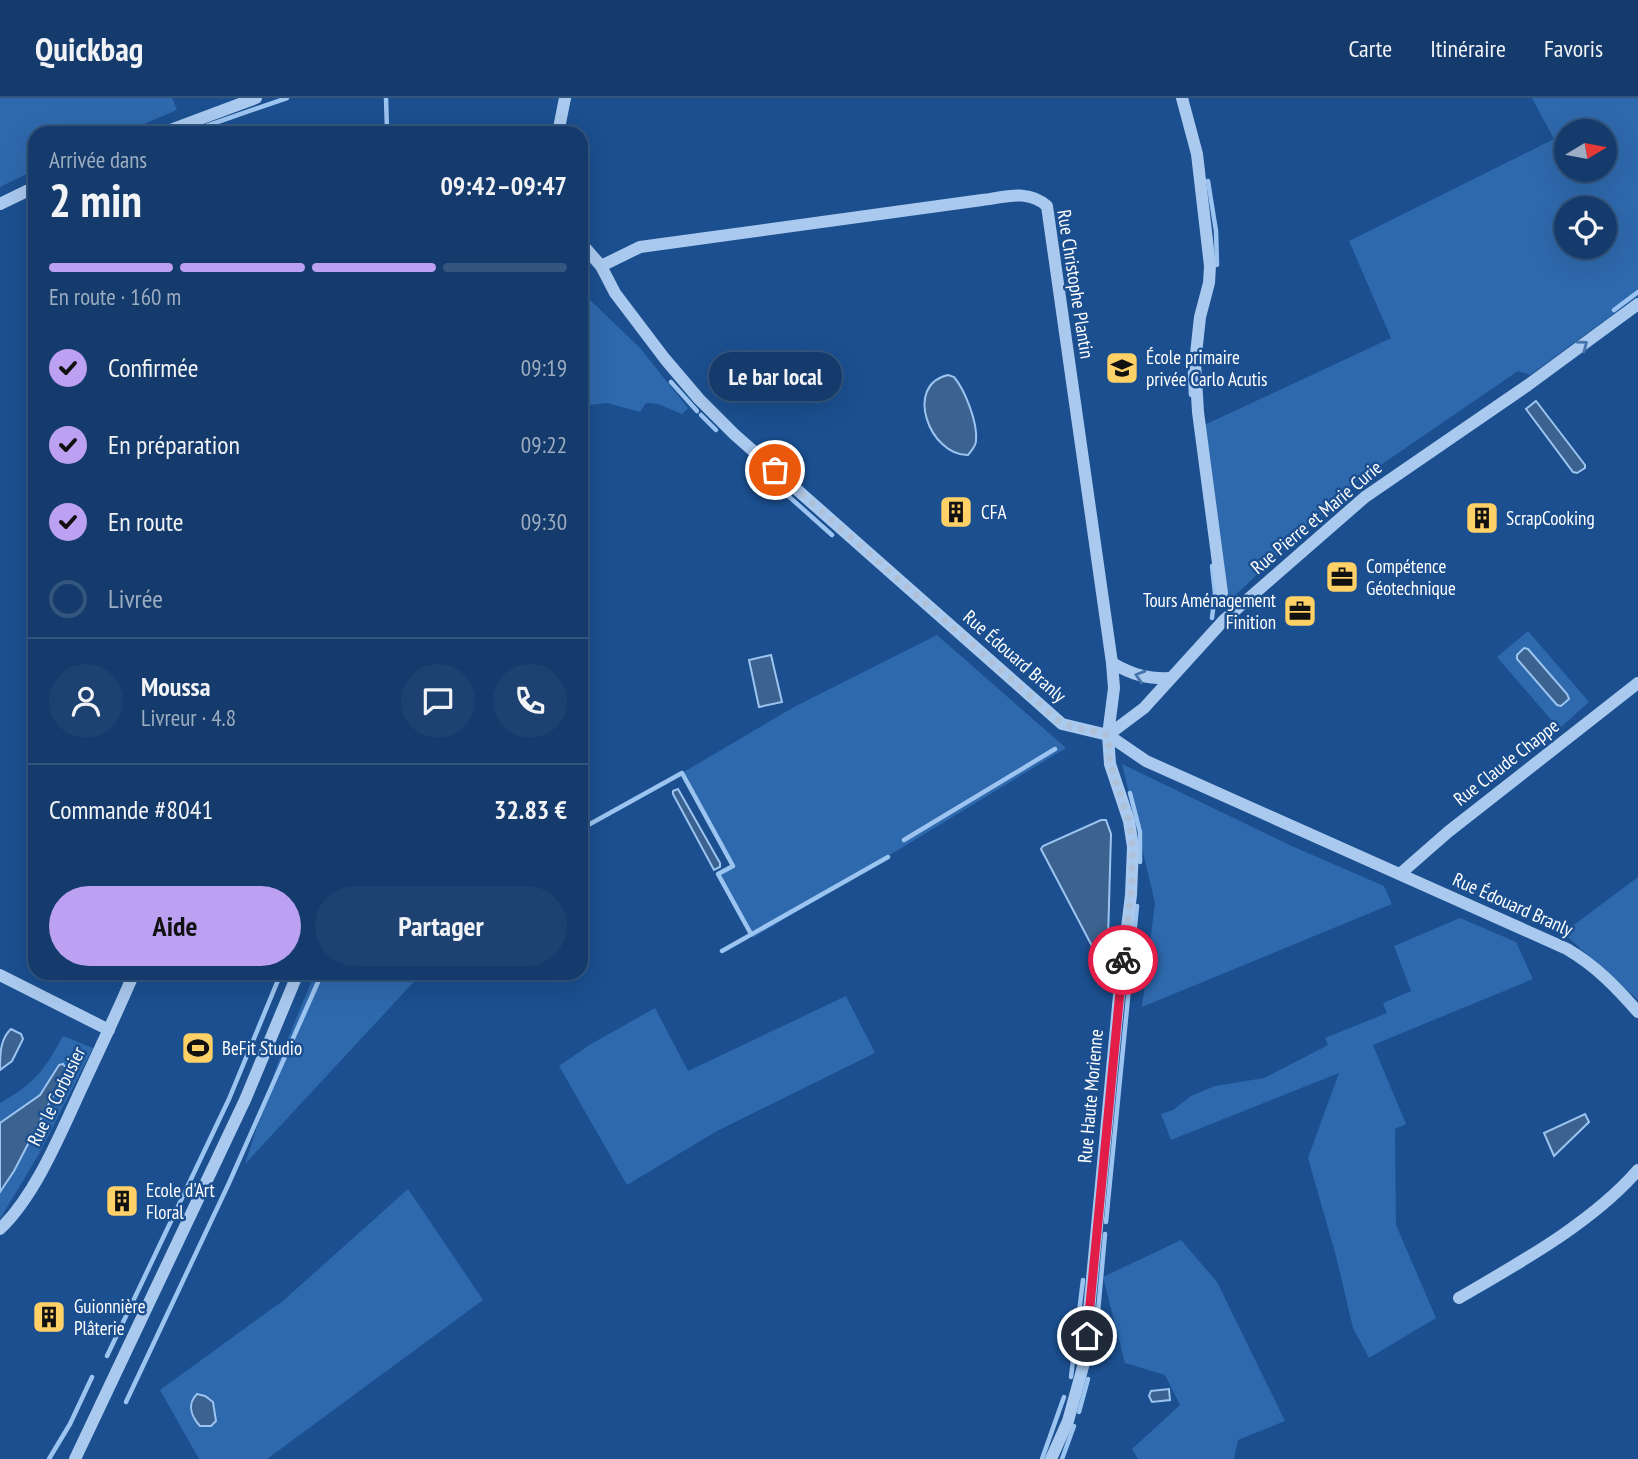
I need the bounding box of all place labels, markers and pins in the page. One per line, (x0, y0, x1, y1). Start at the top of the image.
place label: École primaire privée Carlo Acutis (1146, 345, 1268, 391)
school or university icon: École primaire privée Carlo Acutis (1103, 349, 1141, 387)
callout: Le bar local (708, 351, 842, 400)
pin (745, 440, 805, 500)
building icon: CFA (937, 493, 975, 531)
building icon: ScrapCooking (1463, 499, 1501, 537)
place label: CFA (981, 500, 1007, 524)
place label: ScrapCooking (1506, 506, 1595, 530)
place label: Compétence Géotechnique (1366, 554, 1456, 600)
office icon: Compétence Géotechnique (1323, 558, 1361, 596)
place label: Tours Aménagement Finition (1143, 588, 1277, 634)
office icon: Tours Aménagement Finition (1281, 592, 1319, 630)
sports icon: BeFit Studio (179, 1029, 217, 1067)
place label: BeFit Studio (222, 1036, 302, 1060)
place label: Ecole d'Art Floral (146, 1178, 216, 1224)
building icon: Ecole d'Art Floral (103, 1182, 141, 1220)
place label: Guionnière Plâterie (74, 1294, 146, 1340)
building icon: Guionnière Plâterie (30, 1298, 68, 1336)
pin (1057, 1306, 1117, 1366)

